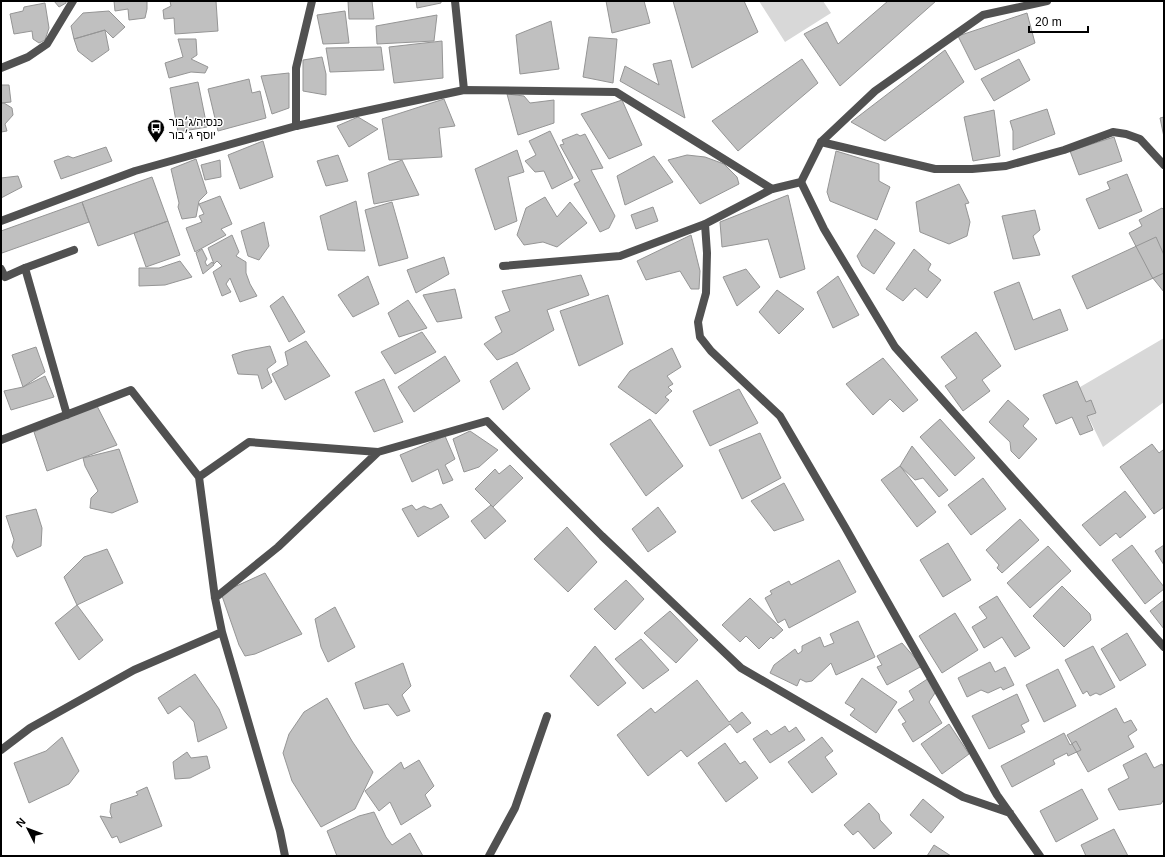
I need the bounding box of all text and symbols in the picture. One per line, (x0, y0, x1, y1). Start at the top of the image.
scale bar (1029, 8, 1088, 34)
text: 20 m (1035, 15, 1062, 29)
place label: כנסיה/ג׳בור יוסף ג׳בור (169, 116, 223, 141)
bus stop icon: כנסיה/ג׳בור יוסף ג׳בור (146, 118, 166, 143)
north arrow (8, 809, 48, 849)
text: N (13, 815, 28, 829)

